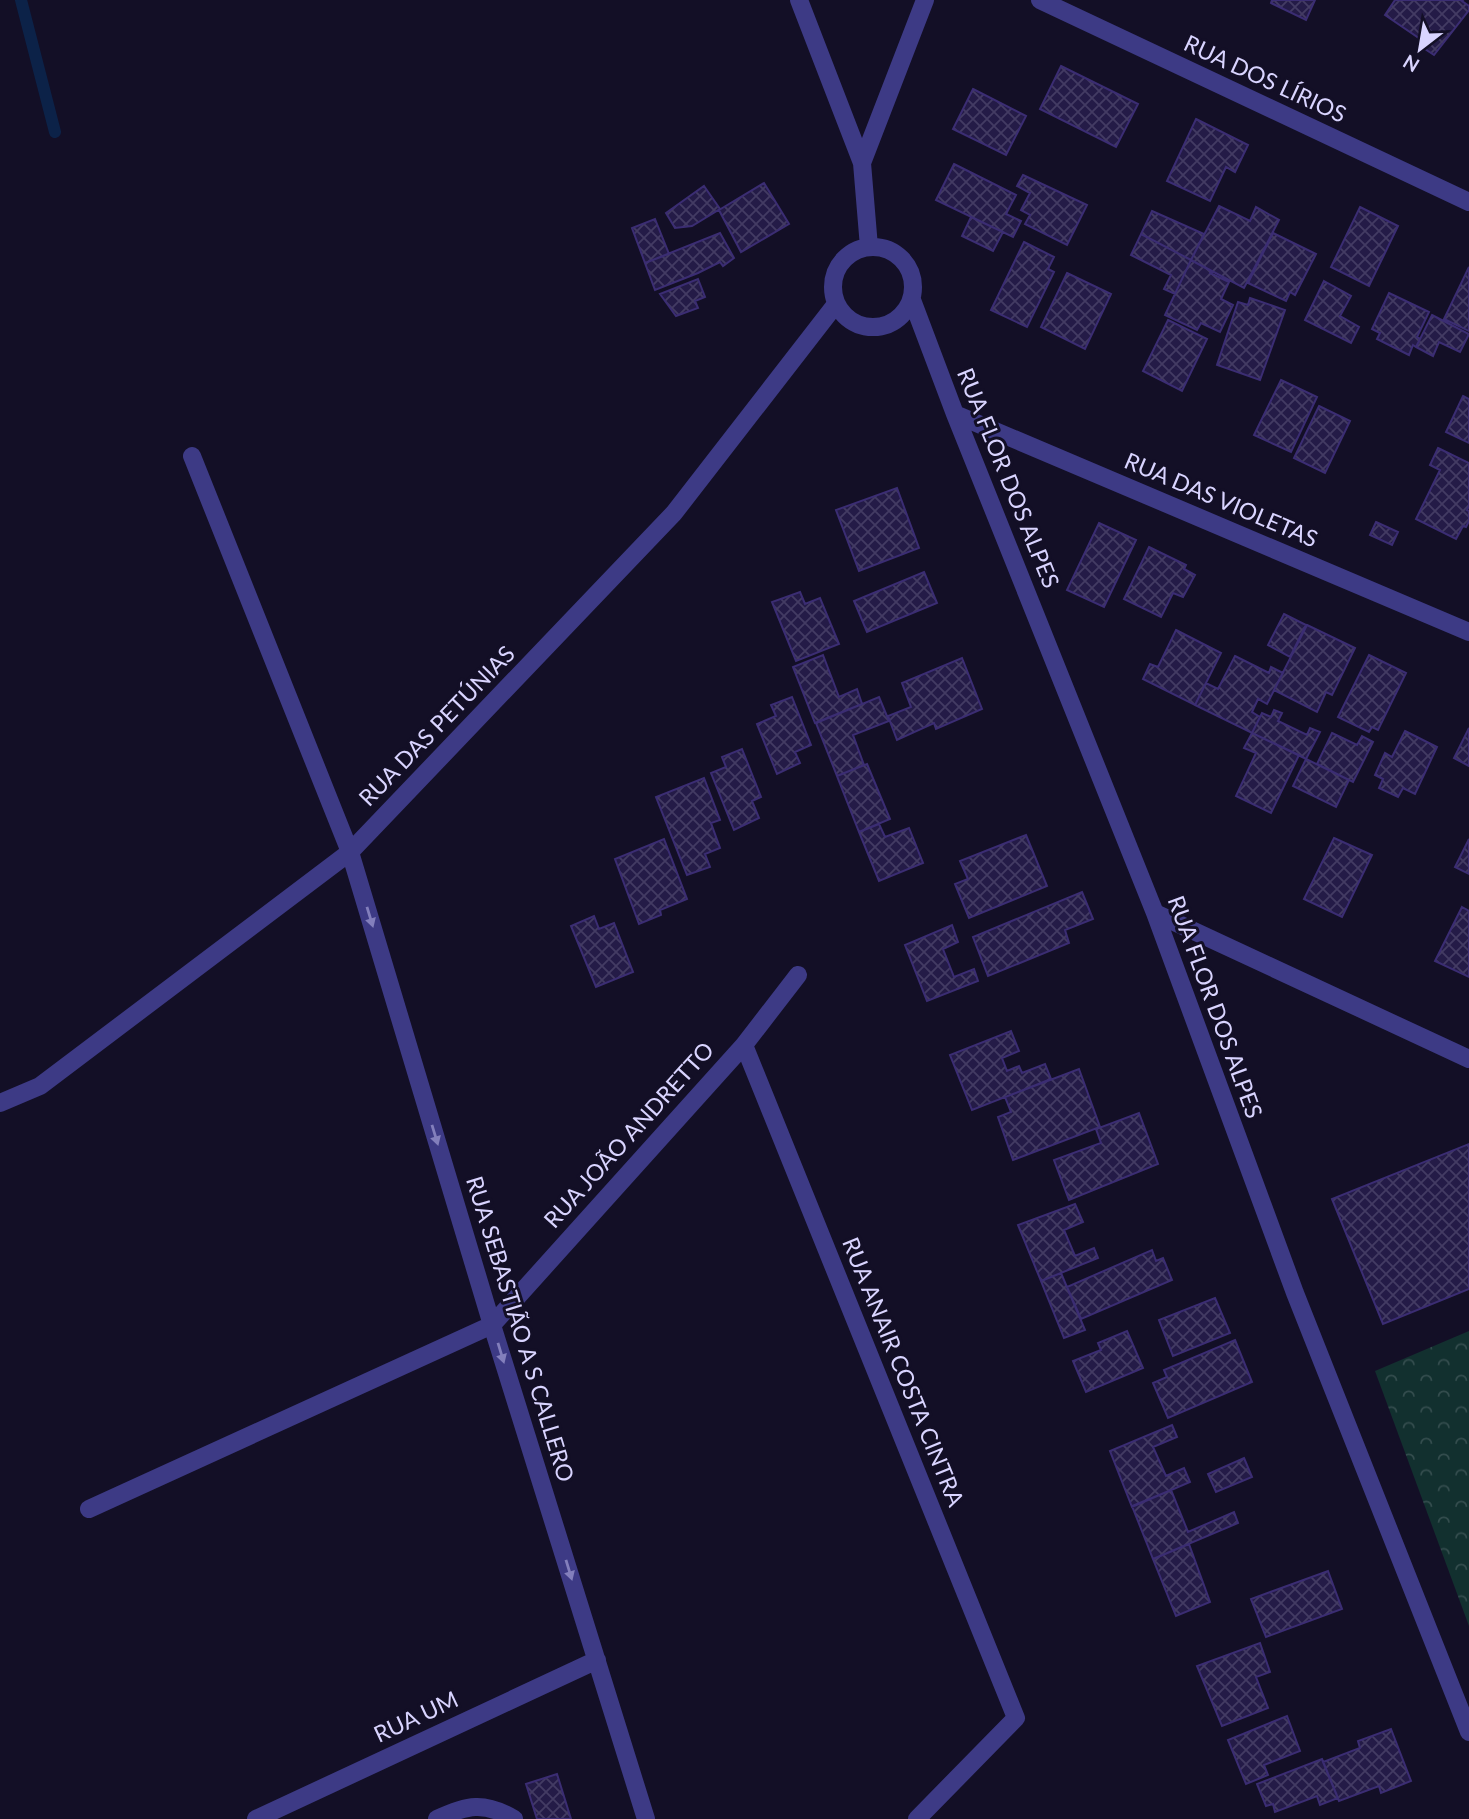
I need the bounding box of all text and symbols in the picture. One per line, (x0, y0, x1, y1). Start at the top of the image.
north arrow (1385, 14, 1455, 84)
street label: RUA DOS LÍRIOS (1180, 28, 1351, 128)
text: N (1399, 50, 1423, 78)
street label: RUA FLOR DOS ALPES (952, 364, 1066, 592)
street label: RUA DAS VIOLETAS (1121, 446, 1322, 552)
street label: RUA DAS PETÚNIAS (353, 639, 520, 811)
street label: RUA FLOR DOS ALPES (1163, 892, 1269, 1122)
one-way arrow (365, 907, 375, 928)
street label: RUA JOÃO ANDRETTO (537, 1036, 719, 1233)
one-way arrow (431, 1125, 441, 1146)
street label: RUA SEBASTIÃO A S CALLERO (461, 1172, 581, 1485)
street label: RUA ANAIR COSTA CINTRA (837, 1233, 971, 1511)
one-way arrow (497, 1343, 507, 1364)
one-way arrow (564, 1560, 575, 1581)
street label: RUA UM (369, 1684, 462, 1748)

